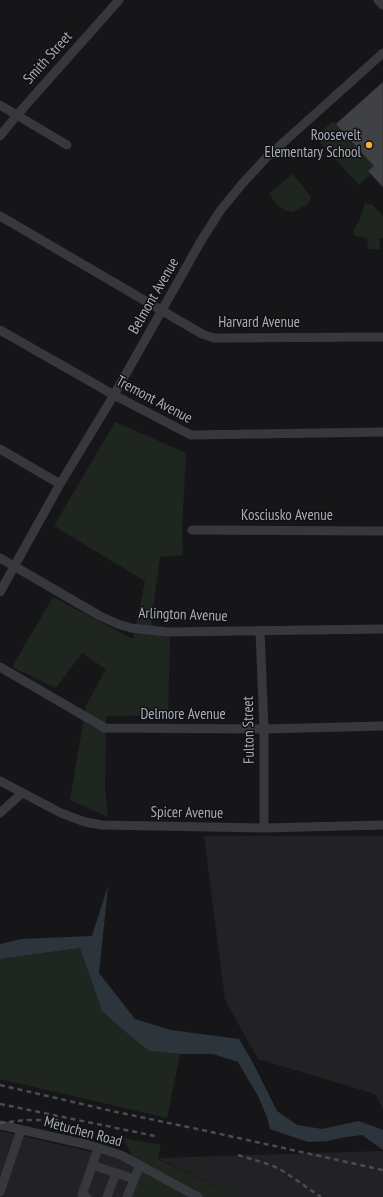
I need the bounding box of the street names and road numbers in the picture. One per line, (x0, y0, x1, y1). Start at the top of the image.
street label: Smith Street (20, 28, 76, 88)
street label: Belmont Avenue (125, 255, 183, 337)
street label: Harvard Avenue (218, 314, 300, 332)
street label: Tremont Avenue (113, 372, 195, 428)
street label: Kosciusko Avenue (241, 507, 333, 525)
street label: Arlington Avenue (138, 604, 228, 626)
street label: Fulton Street (239, 696, 259, 764)
street label: Delmore Avenue (140, 706, 226, 724)
street label: Spicer Avenue (150, 803, 224, 823)
street label: Metuchen Road (42, 1113, 124, 1151)

